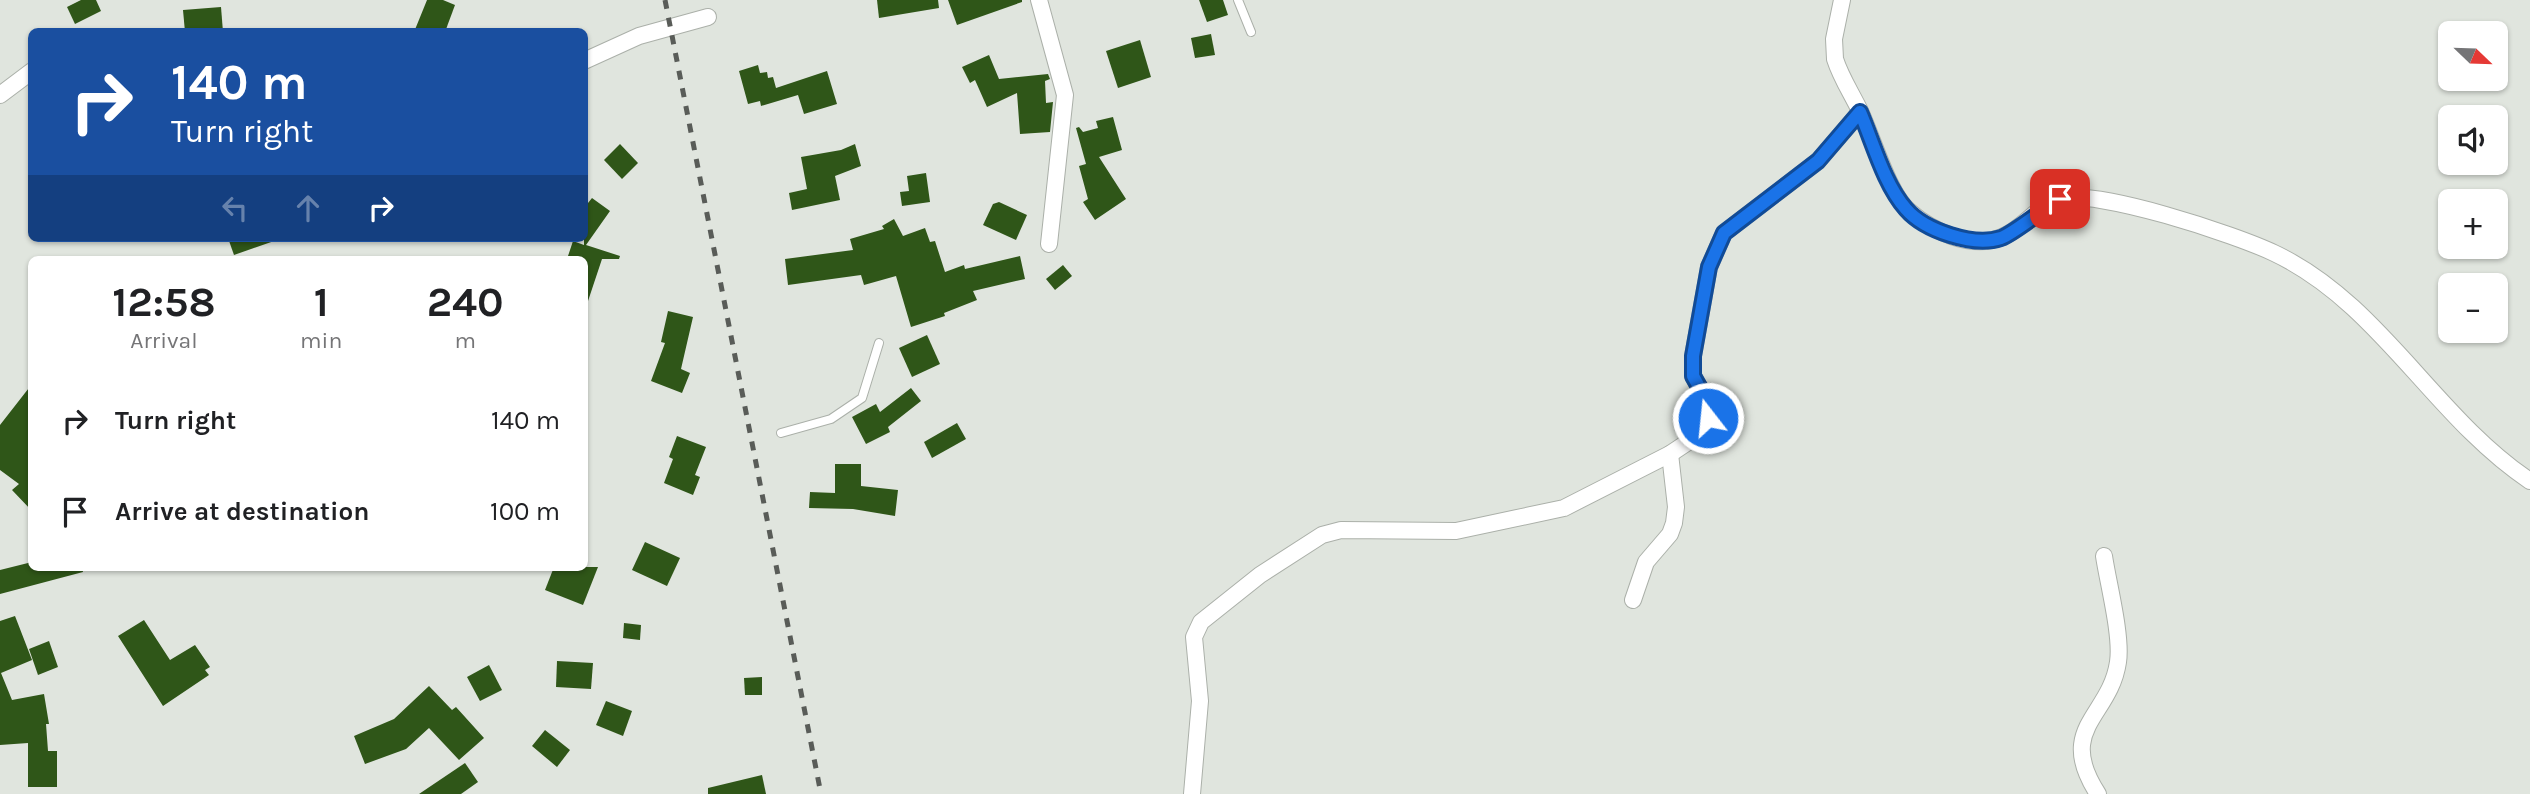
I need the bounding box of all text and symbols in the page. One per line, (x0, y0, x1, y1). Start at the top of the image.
north arrow (2438, 21, 2508, 91)
map controls (2438, 21, 2508, 343)
text: 140 m (171, 54, 308, 111)
icon: right (56, 56, 147, 147)
button: sound (2438, 105, 2508, 175)
text: Turn right (171, 113, 313, 150)
pin (2030, 169, 2090, 229)
icon: arrive (2041, 180, 2079, 218)
icon: left (216, 189, 254, 227)
icon: ahead (289, 189, 327, 227)
icon: right (362, 189, 400, 227)
button: + (2438, 189, 2508, 259)
button: − (2438, 273, 2508, 343)
text: 12:58 (112, 277, 216, 327)
text: 1 (314, 277, 329, 327)
text: 240 (427, 277, 504, 327)
text: Arrival (130, 327, 198, 354)
text: min (300, 327, 342, 354)
text: m (454, 327, 476, 354)
position arrow (1671, 381, 1745, 455)
icon: right (56, 402, 94, 440)
text: Turn right (115, 405, 236, 436)
text: 140 m (491, 405, 560, 436)
icon: arrive (56, 493, 94, 531)
text: Arrive at destination (115, 496, 369, 527)
text: 100 m (490, 496, 560, 527)

